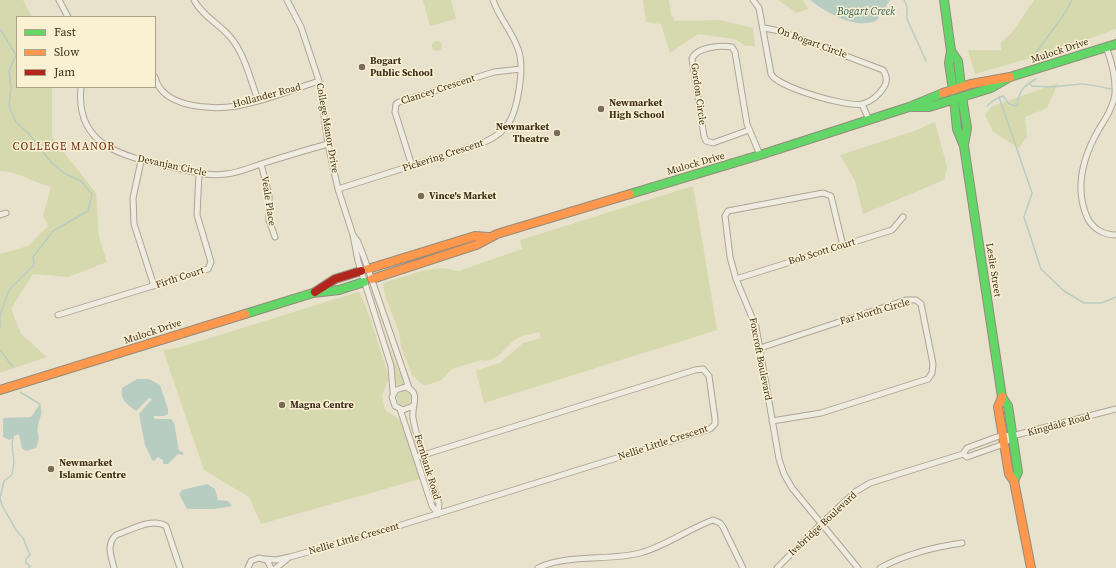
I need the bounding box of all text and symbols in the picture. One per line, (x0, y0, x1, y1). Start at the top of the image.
water label: Bogart Creek (837, 5, 895, 19)
legend (16, 16, 156, 88)
text: Fast (54, 24, 76, 40)
street label: On Bogart Circle (775, 25, 849, 61)
street label: Mulock Drive (1030, 36, 1090, 66)
text: Slow (54, 44, 79, 60)
place label: Bogart Public School (370, 55, 433, 78)
marker: Bogart Public School (357, 62, 367, 72)
street label: Gordon Circle (688, 62, 708, 126)
text: Jam (54, 64, 75, 80)
street label: Clancey Crescent (400, 72, 476, 108)
street label: Hollander Road (232, 81, 302, 111)
street label: College Manor Drive (313, 82, 341, 174)
place label: Newmarket High School (609, 97, 665, 120)
marker: Newmarket High School (596, 104, 606, 114)
place label: Newmarket Theatre (496, 121, 549, 144)
marker: Newmarket Theatre (552, 128, 562, 138)
street label: Pickering Crescent (401, 137, 485, 175)
district label: COLLEGE MANOR (12, 140, 116, 154)
street label: Mulock Drive (666, 150, 726, 178)
street label: Devanjan Circle (136, 153, 208, 179)
street label: Veale Place (258, 175, 278, 227)
place label: Vince's Market (429, 190, 496, 202)
marker: Vince's Market (416, 191, 426, 201)
street label: Bob Scott Court (787, 236, 857, 268)
street label: Leslie Street (983, 242, 1003, 298)
street label: Firth Court (154, 265, 206, 291)
street label: Far North Circle (839, 296, 911, 328)
street label: Mulock Drive (123, 317, 183, 347)
street label: Foxcroft Boulevard (746, 317, 774, 401)
place label: Magna Centre (290, 399, 354, 411)
marker: Magna Centre (277, 400, 287, 410)
street label: Kingdale Road (1026, 411, 1092, 439)
street label: Nellie Little Crescent (617, 423, 709, 463)
street label: Fernbank Road (411, 433, 443, 501)
place label: Newmarket Islamic Centre (59, 457, 126, 480)
marker: Newmarket Islamic Centre (46, 464, 56, 474)
street label: Ivsbridge Boulevard (786, 489, 860, 559)
street label: Nellie Little Crescent (307, 520, 401, 558)

